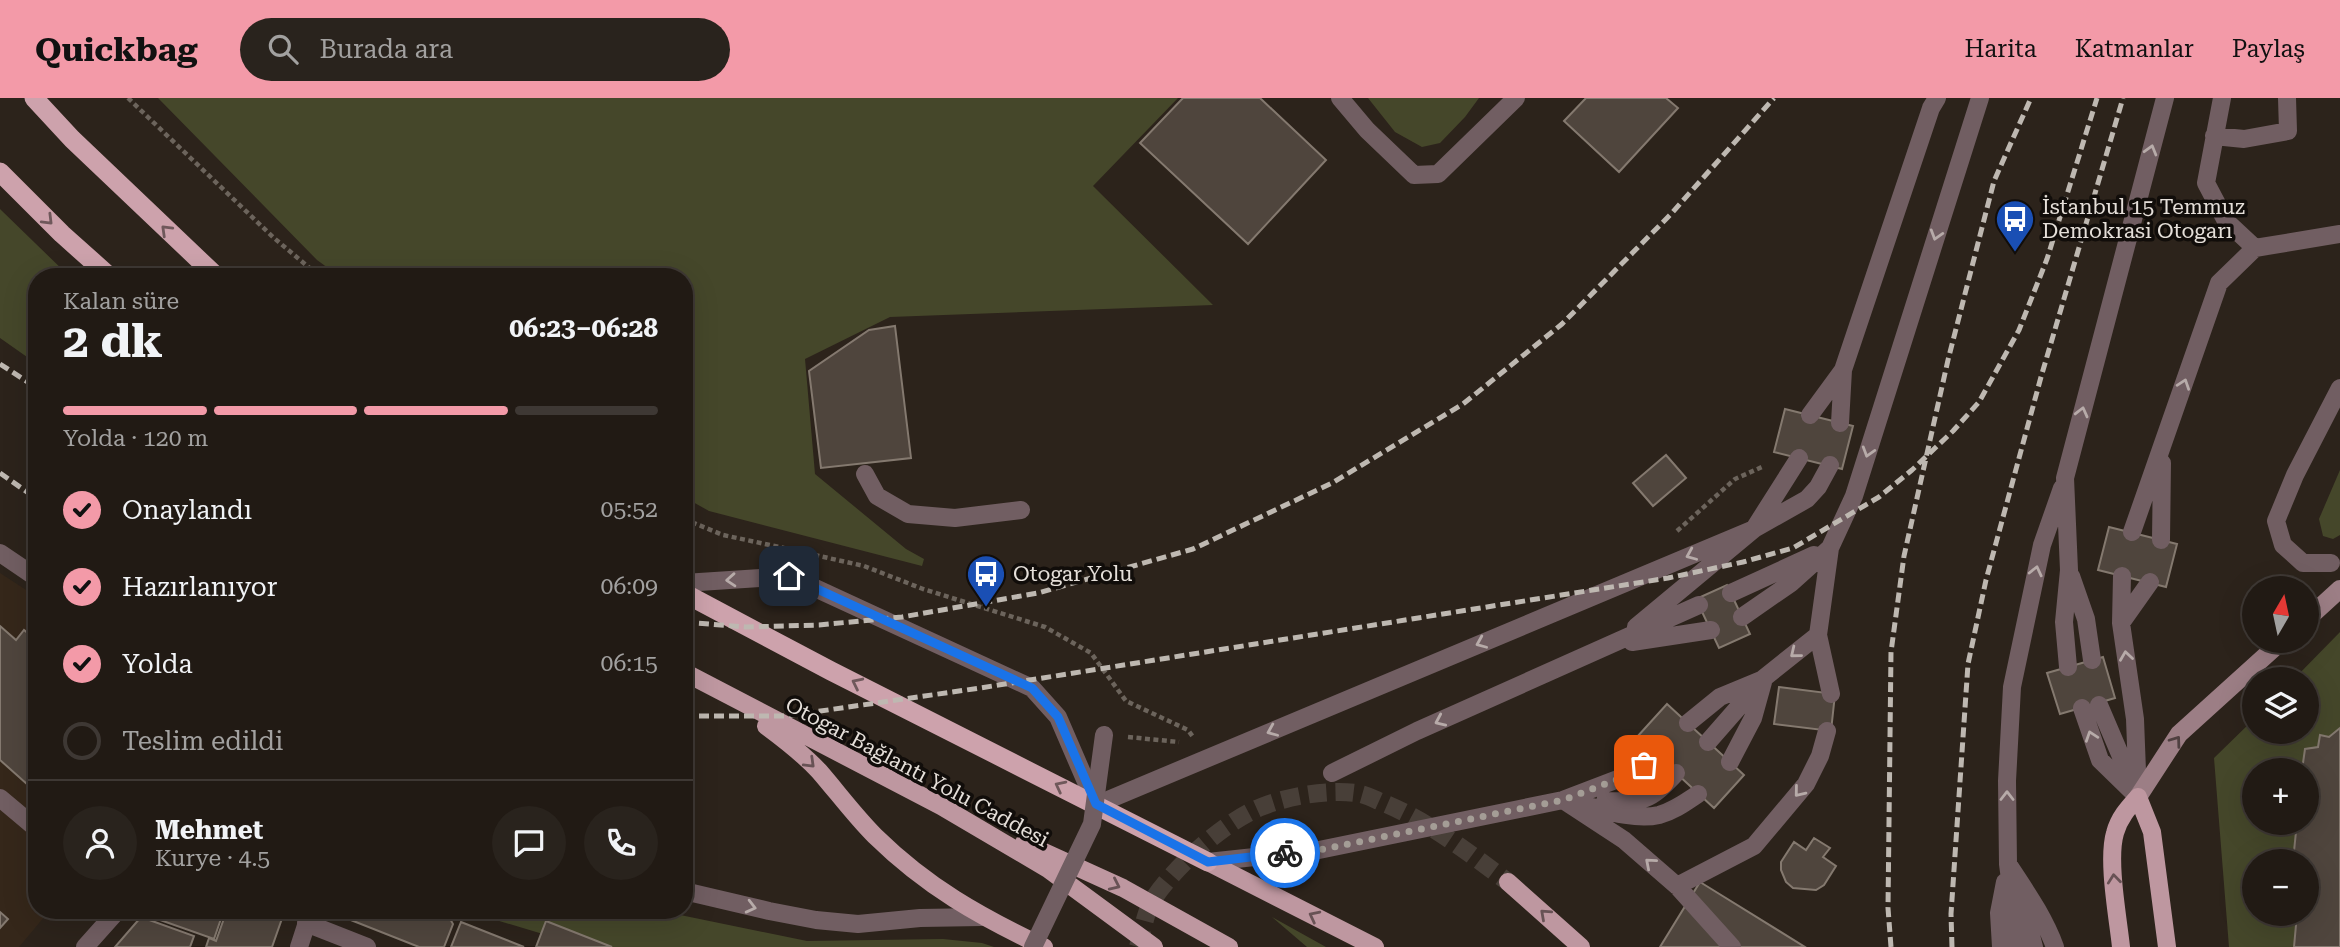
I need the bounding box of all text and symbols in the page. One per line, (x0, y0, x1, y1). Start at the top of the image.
search box (240, 18, 730, 81)
text: Quickbag (35, 30, 198, 69)
icon: search (264, 30, 302, 68)
text: Burada ara (320, 34, 453, 64)
text: Harita (1965, 35, 2037, 63)
text: Katmanlar (2075, 35, 2194, 63)
text: Paylaş (2232, 35, 2305, 63)
one-way arrow (2142, 144, 2157, 156)
place label: İstanbul 15 Temmuz Demokrasi Otogarı (2042, 195, 2245, 243)
bus stop icon: İstanbul 15 Temmuz Demokrasi Otogarı (1994, 198, 2036, 253)
one-way arrow (40, 212, 52, 224)
one-way arrow (161, 226, 174, 239)
one-way arrow (1929, 228, 1944, 240)
text: Kalan süre (63, 288, 179, 315)
text: 06:23–06:28 (509, 313, 658, 343)
text: 2 dk (63, 314, 163, 368)
one-way arrow (2176, 379, 2190, 391)
one-way arrow (2074, 406, 2088, 418)
text: Yolda · 120 m (63, 425, 208, 452)
one-way arrow (1862, 445, 1876, 458)
icon: check (63, 491, 101, 529)
text: Onaylandı (122, 495, 252, 525)
text: 05:52 (601, 496, 658, 523)
pin (759, 546, 819, 606)
one-way arrow (1686, 547, 1698, 561)
bus stop icon: Otogar Yolu (965, 553, 1007, 608)
icon: home (770, 557, 808, 595)
place label: Otogar Yolu (1013, 562, 1132, 586)
one-way arrow (2028, 565, 2042, 577)
icon: check (63, 568, 101, 606)
text: Hazırlanıyor (122, 572, 277, 602)
one-way arrow (725, 572, 736, 587)
text: 06:09 (601, 573, 658, 600)
north arrow (2242, 576, 2319, 653)
map controls (2242, 576, 2319, 926)
one-way arrow (1476, 635, 1489, 649)
icon: check (63, 645, 101, 683)
one-way arrow (1791, 645, 1803, 658)
text: Yolda (122, 649, 193, 679)
text: 06:15 (601, 650, 658, 677)
one-way arrow (2119, 650, 2134, 662)
button: layers (2242, 667, 2319, 744)
one-way arrow (852, 678, 864, 692)
street label: Otogar Bağlantı Yolu Caddesi (781, 692, 1053, 852)
one-way arrow (1435, 713, 1447, 727)
one-way arrow (1266, 723, 1279, 737)
text: Teslim edildi (122, 726, 283, 756)
one-way arrow (2085, 731, 2099, 743)
pin (1614, 735, 1674, 795)
one-way arrow (2168, 736, 2180, 748)
icon: bag (1625, 746, 1663, 784)
one-way arrow (802, 755, 815, 768)
button: + (2242, 758, 2319, 835)
one-way arrow (1055, 780, 1067, 794)
one-way arrow (1794, 784, 1807, 796)
one-way arrow (1999, 790, 2015, 801)
button: person (63, 806, 137, 880)
button: chat (492, 806, 566, 880)
button: phone (584, 806, 658, 880)
text: Mehmet (155, 815, 263, 845)
courier (1250, 818, 1320, 888)
icon: bike (1266, 834, 1304, 872)
text: Kurye · 4.5 (155, 845, 270, 872)
button: − (2242, 849, 2319, 926)
one-way arrow (1646, 859, 1659, 871)
one-way arrow (2107, 873, 2122, 885)
one-way arrow (1108, 876, 1120, 890)
one-way arrow (744, 899, 756, 913)
one-way arrow (1540, 910, 1553, 922)
one-way arrow (1309, 911, 1321, 925)

